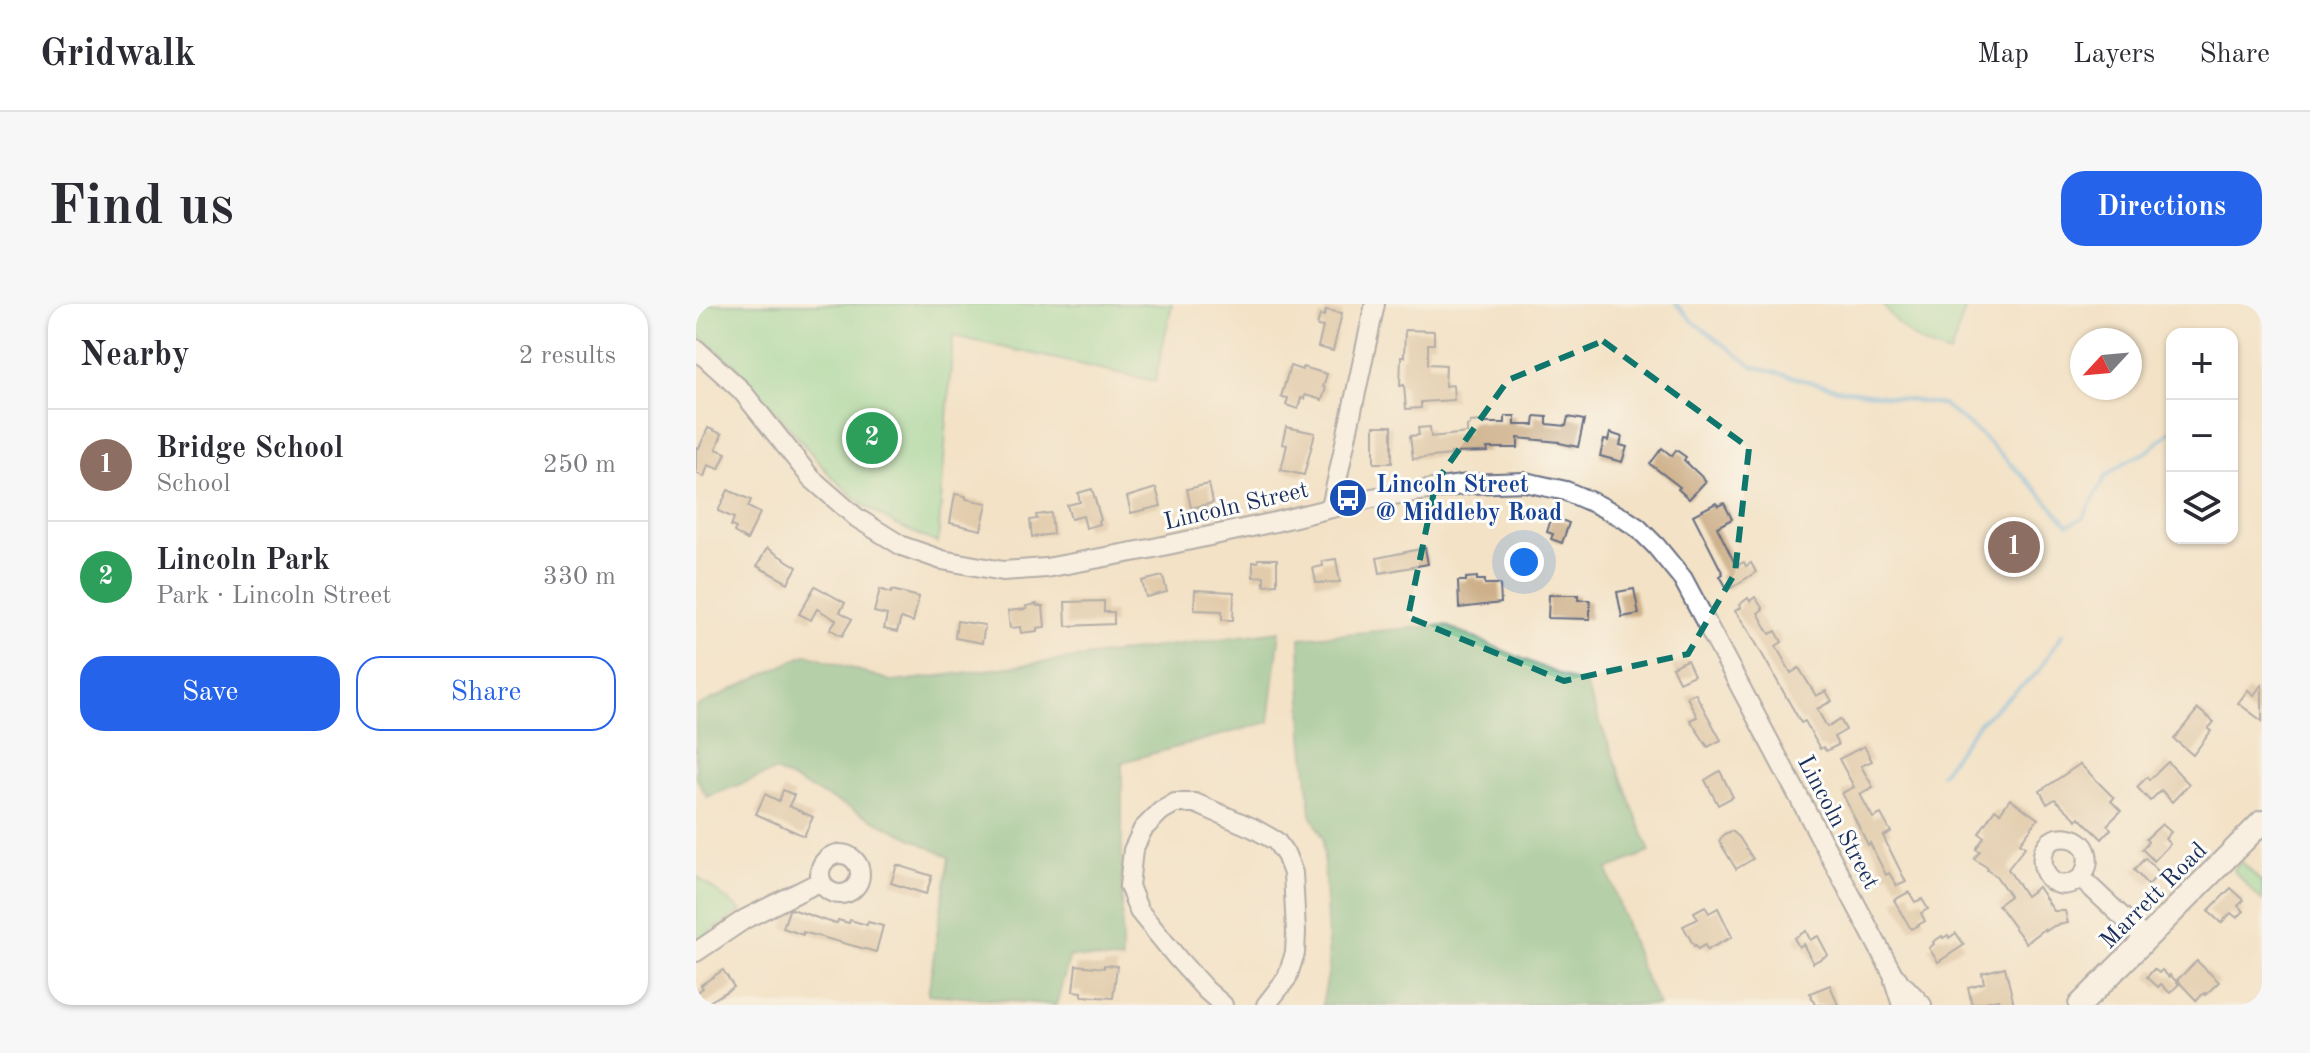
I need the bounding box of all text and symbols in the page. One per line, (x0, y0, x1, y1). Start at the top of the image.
text: Gridwalk (40, 36, 196, 74)
text: Map (1977, 41, 2029, 69)
text: Layers (2073, 41, 2155, 69)
text: Share (2199, 41, 2270, 69)
button: Directions (2061, 171, 2262, 246)
text: Find us (48, 180, 234, 236)
north arrow (2070, 328, 2142, 400)
map controls (2166, 328, 2238, 544)
button: + (2166, 328, 2238, 400)
text: Nearby (80, 339, 190, 373)
text: 2 results (518, 343, 616, 369)
button: − (2166, 400, 2238, 472)
pin: 2 (846, 408, 898, 468)
text: Bridge School (156, 434, 343, 464)
text: 1 (98, 452, 114, 478)
text: 250 m (543, 452, 616, 478)
text: School (156, 471, 230, 497)
button: layers (2166, 472, 2238, 544)
place label: Lincoln Street @ Middleby Road (1376, 474, 1562, 526)
bus stop icon: Lincoln Street @ Middleby Road (1327, 477, 1369, 519)
street label: Lincoln Street (1162, 479, 1311, 535)
pin: 1 (1988, 517, 2040, 577)
your location (1504, 542, 1544, 582)
text: Lincoln Park (156, 546, 330, 576)
text: 2 (98, 564, 114, 590)
text: 330 m (543, 564, 616, 590)
text: Park · Lincoln Street (156, 583, 391, 609)
button: Save (80, 656, 340, 731)
button: Share (356, 656, 616, 731)
street label: Lincoln Street (1792, 752, 1882, 894)
street label: Marrett Road (2097, 839, 2212, 954)

